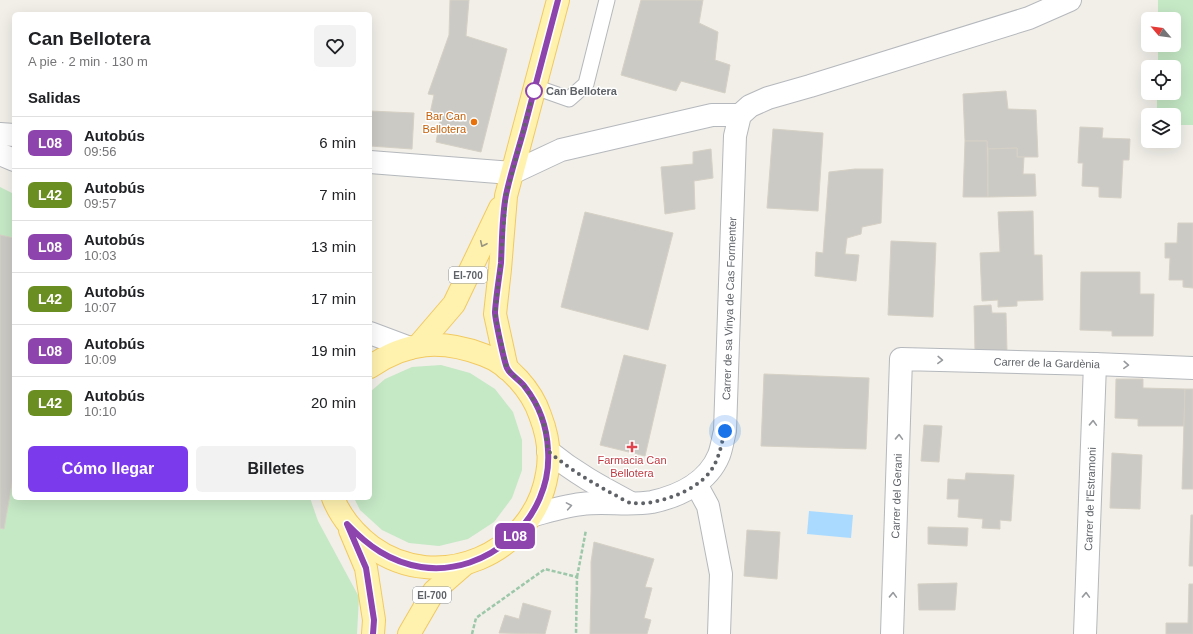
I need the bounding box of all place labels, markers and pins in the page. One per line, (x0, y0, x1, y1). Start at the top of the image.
marker: Can Bellotera (525, 82, 543, 100)
place label: Can Bellotera (546, 85, 618, 97)
place label: Bar Can Bellotera (423, 110, 467, 135)
marker: Bar Can Bellotera (469, 117, 479, 127)
marker: Farmacia Can Bellotera (627, 442, 637, 452)
place label: Farmacia Can Bellotera (597, 454, 667, 479)

